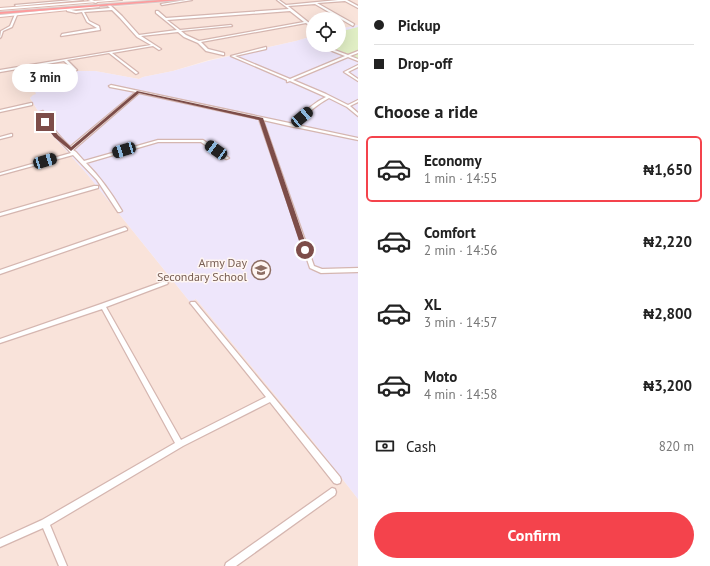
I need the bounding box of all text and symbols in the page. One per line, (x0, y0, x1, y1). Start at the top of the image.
map controls (306, 12, 346, 52)
button: locate (306, 12, 346, 52)
text: Pickup (398, 16, 441, 35)
text: Drop-off (398, 54, 452, 73)
callout: 3 min (12, 64, 78, 92)
text: 3 min (29, 69, 61, 86)
text: Choose a ride (374, 100, 478, 123)
car (289, 105, 315, 129)
route end (36, 113, 54, 131)
car (203, 138, 229, 162)
car (111, 141, 137, 159)
icon: car (376, 151, 412, 187)
text: Economy (424, 151, 482, 170)
car (32, 152, 58, 170)
text: ₦1,650 (643, 160, 692, 179)
text: 1 min · 14:55 (424, 170, 497, 187)
icon: car (376, 223, 412, 259)
text: Comfort (424, 223, 476, 242)
text: ₦2,220 (643, 232, 692, 251)
route start (296, 241, 314, 259)
text: 2 min · 14:56 (424, 242, 497, 259)
place label: Army Day Secondary School (157, 255, 247, 284)
school or university icon: Army Day Secondary School (250, 259, 272, 281)
icon: car (376, 295, 412, 331)
text: XL (424, 295, 441, 314)
text: ₦2,800 (643, 304, 692, 323)
text: 3 min · 14:57 (424, 314, 497, 331)
icon: car (376, 367, 412, 403)
text: Moto (424, 367, 457, 386)
text: ₦3,200 (643, 376, 692, 395)
text: 4 min · 14:58 (424, 386, 497, 403)
icon: cash (374, 435, 396, 457)
text: Cash (406, 437, 436, 456)
text: 820 m (659, 438, 694, 455)
button: Confirm (374, 512, 694, 558)

